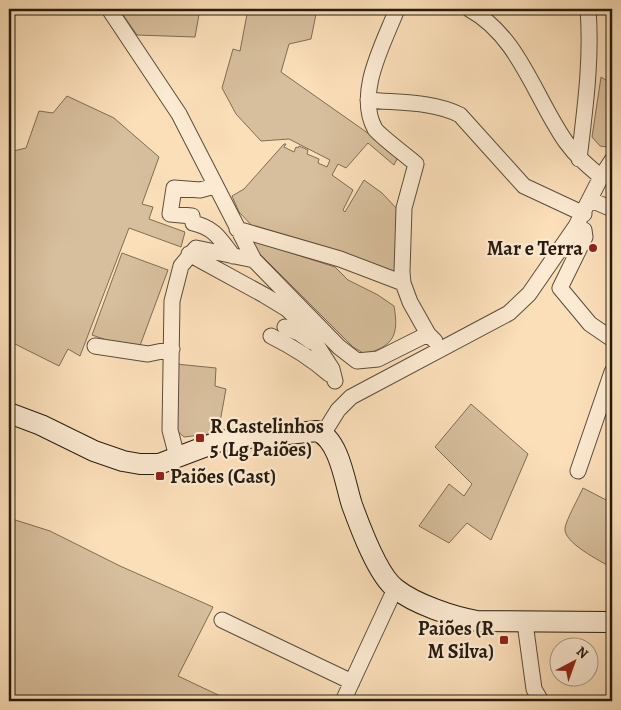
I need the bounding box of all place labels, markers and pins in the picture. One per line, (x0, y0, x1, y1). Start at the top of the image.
place label: Mar e Terra (487, 235, 583, 262)
marker: Mar e Terra (587, 242, 599, 254)
place label: R Castelinhos 5 (Lg Paiões) (210, 413, 324, 463)
marker: R Castelinhos 5 (Lg Paiões) (194, 432, 206, 444)
place label: Paiões (Cast) (170, 463, 276, 490)
marker: Paiões (Cast) (154, 470, 166, 482)
place label: Paiões (R M Silva) (418, 615, 494, 665)
marker: Paiões (R M Silva) (498, 634, 510, 646)

